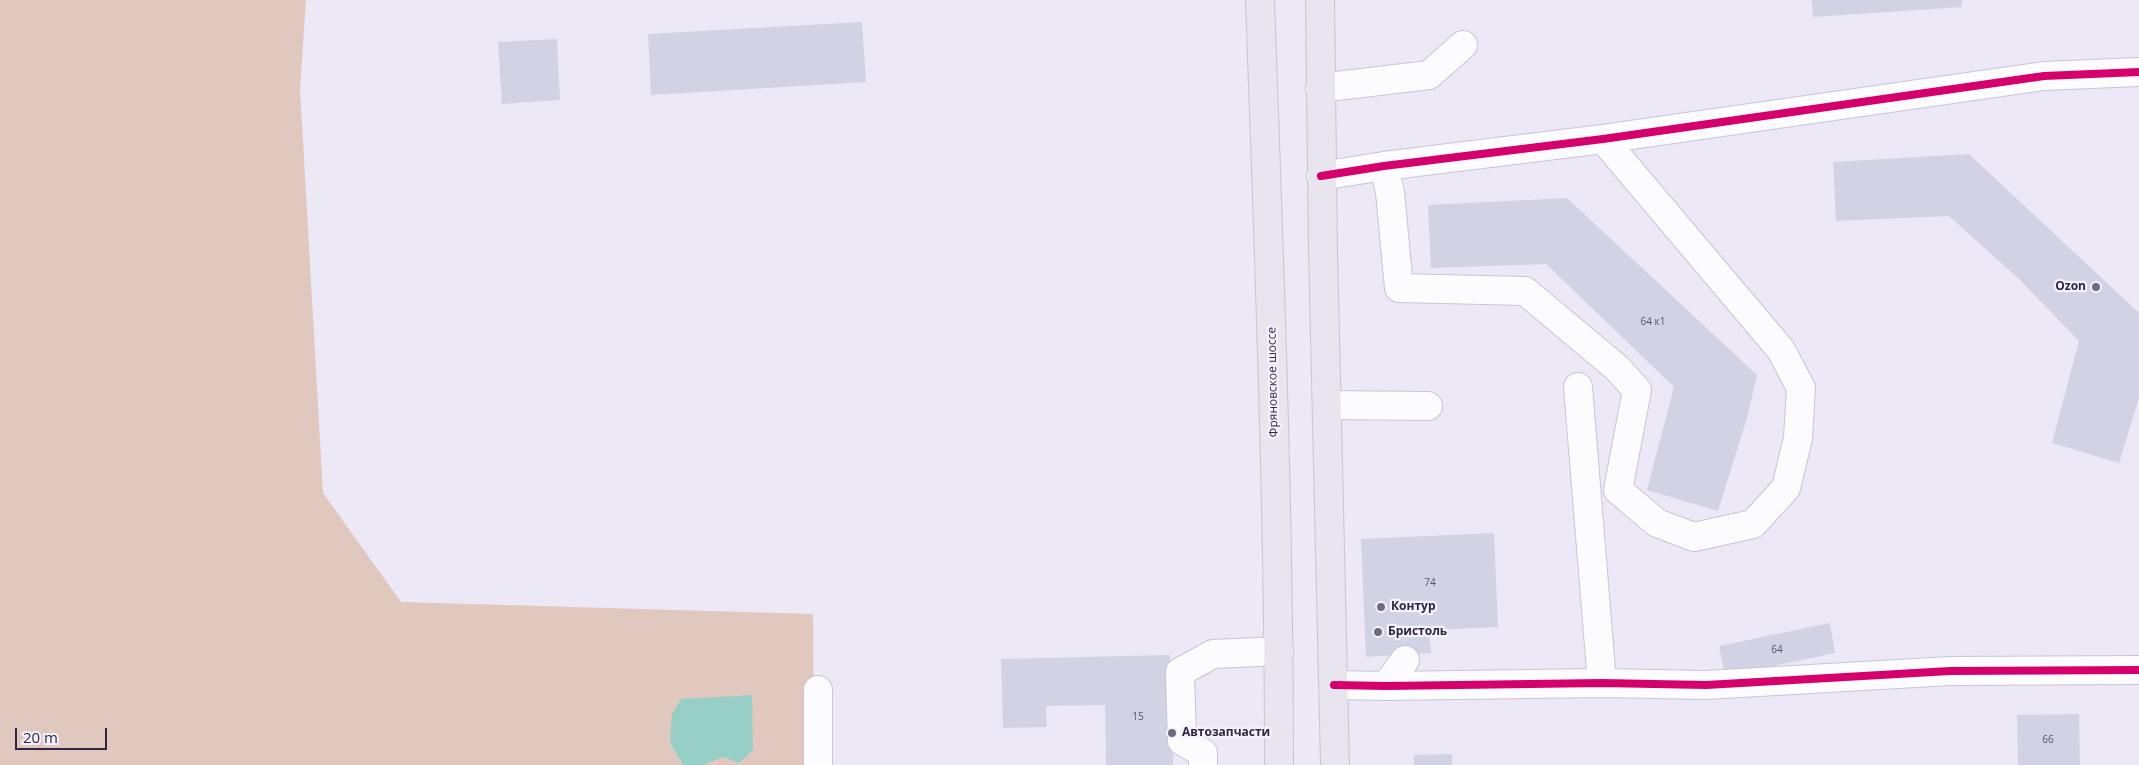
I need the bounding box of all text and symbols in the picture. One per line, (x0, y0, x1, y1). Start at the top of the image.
place label: Ozon (2055, 280, 2086, 294)
marker: Ozon (2090, 281, 2102, 293)
house number: 64 к1 (1641, 316, 1665, 328)
street label: Фряновское шоссе (1265, 327, 1281, 437)
house number: 74 (1424, 577, 1436, 589)
place label: Контур (1391, 600, 1435, 614)
marker: Контур (1375, 601, 1387, 613)
place label: Бристоль (1388, 625, 1447, 639)
marker: Бристоль (1372, 626, 1384, 638)
house number: 64 (1771, 644, 1783, 656)
house number: 15 (1132, 711, 1144, 723)
scale bar (18, 718, 110, 750)
place label: Автозапчасти (1182, 726, 1270, 740)
text: 20 m (23, 727, 58, 747)
marker: Автозапчасти (1166, 727, 1178, 739)
house number: 66 (2042, 734, 2054, 746)

